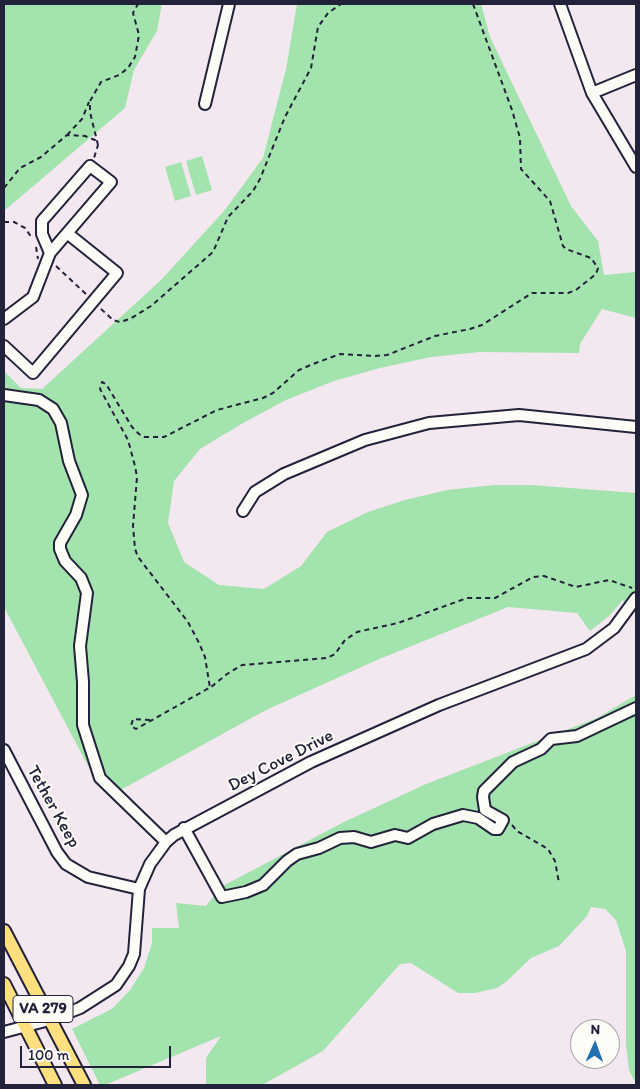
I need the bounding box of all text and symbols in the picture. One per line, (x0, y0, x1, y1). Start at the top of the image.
street label: Dey Cove Drive (225, 725, 337, 797)
street label: Tether Keep (22, 762, 84, 852)
road number: VA 279 (13, 996, 73, 1022)
north arrow (570, 1019, 620, 1069)
text: N (590, 1021, 601, 1038)
scale bar (22, 1036, 174, 1068)
text: 100 m (28, 1046, 69, 1064)

